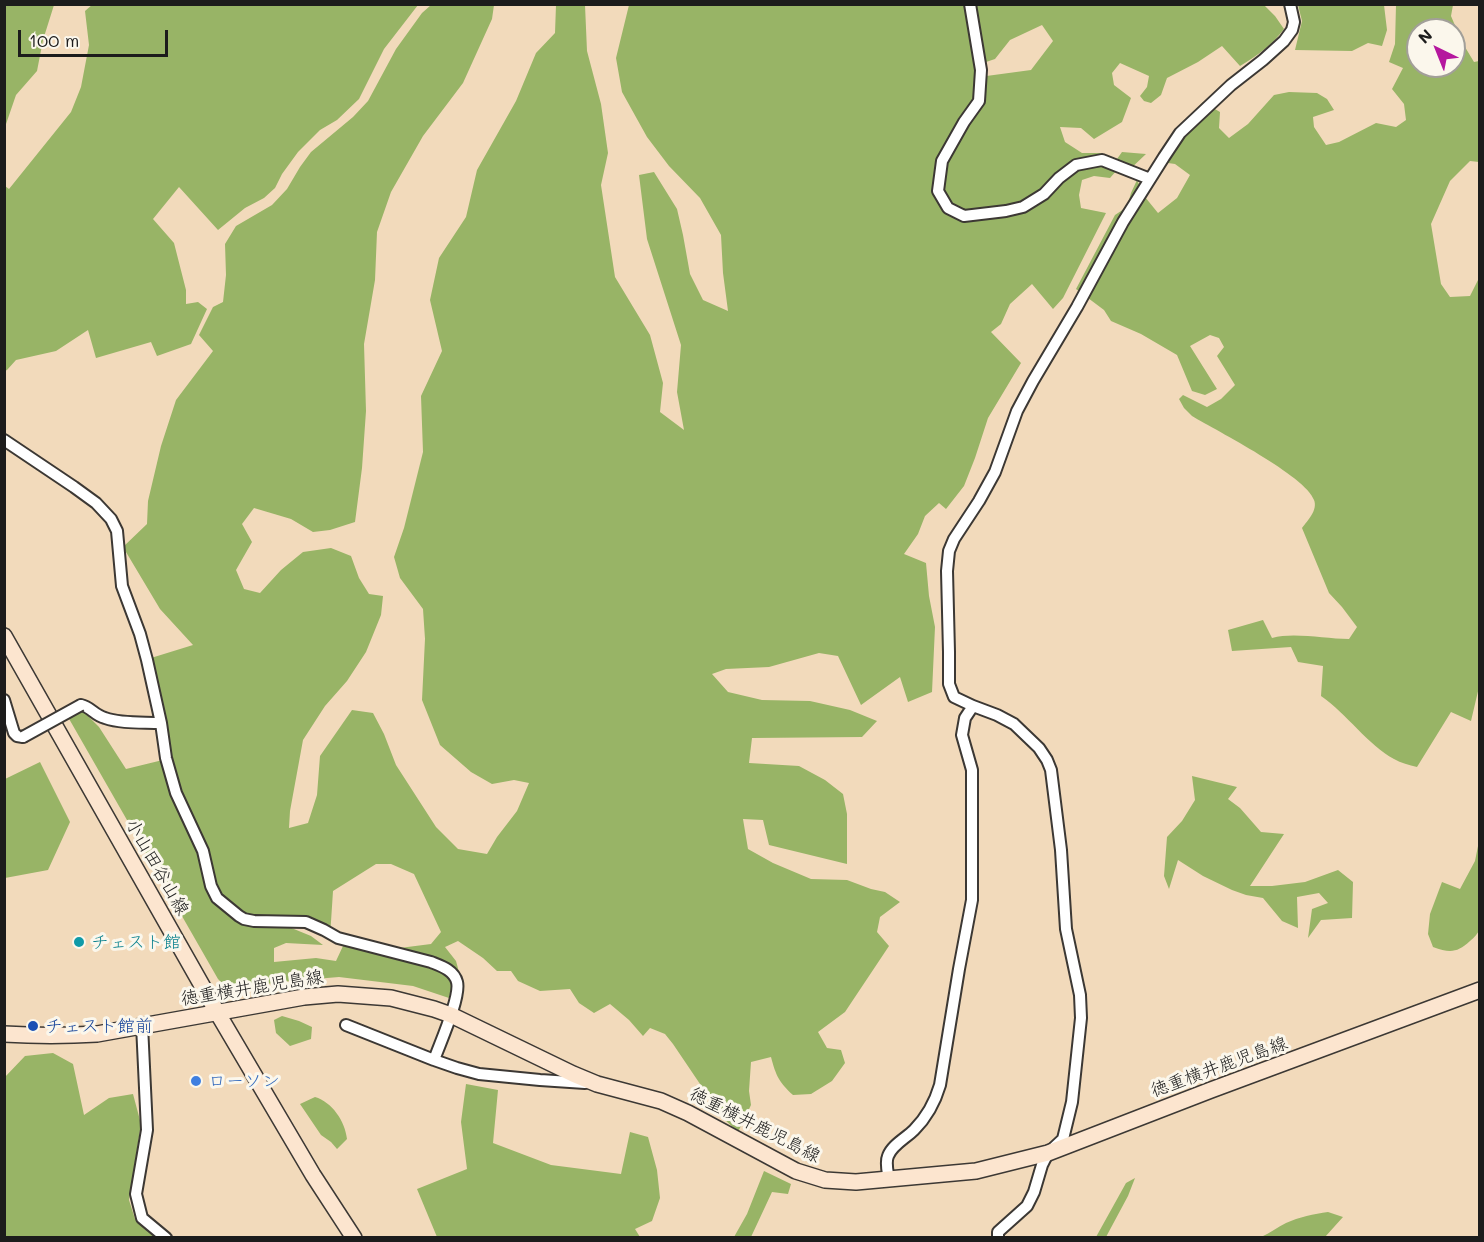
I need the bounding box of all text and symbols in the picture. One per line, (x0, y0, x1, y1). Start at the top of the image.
scale bar (21, 18, 171, 56)
north arrow (1406, 18, 1466, 78)
text: N (1413, 24, 1436, 48)
text: 100 m (29, 28, 79, 52)
street label: 小山田谷山線 (121, 815, 193, 919)
place label: チェスト館 (91, 931, 181, 953)
marker: チェスト館 (72, 935, 86, 949)
street label: 徳重横井鹿児島線 (179, 966, 325, 1010)
place label: チェスト館前 (45, 1015, 153, 1037)
marker: チェスト館前 (26, 1019, 40, 1033)
street label: 徳重横井鹿児島線 (1148, 1032, 1290, 1102)
place label: ローソン (208, 1070, 280, 1092)
marker: ローソン (189, 1074, 203, 1088)
street label: 徳重横井鹿児島線 (686, 1083, 824, 1167)

